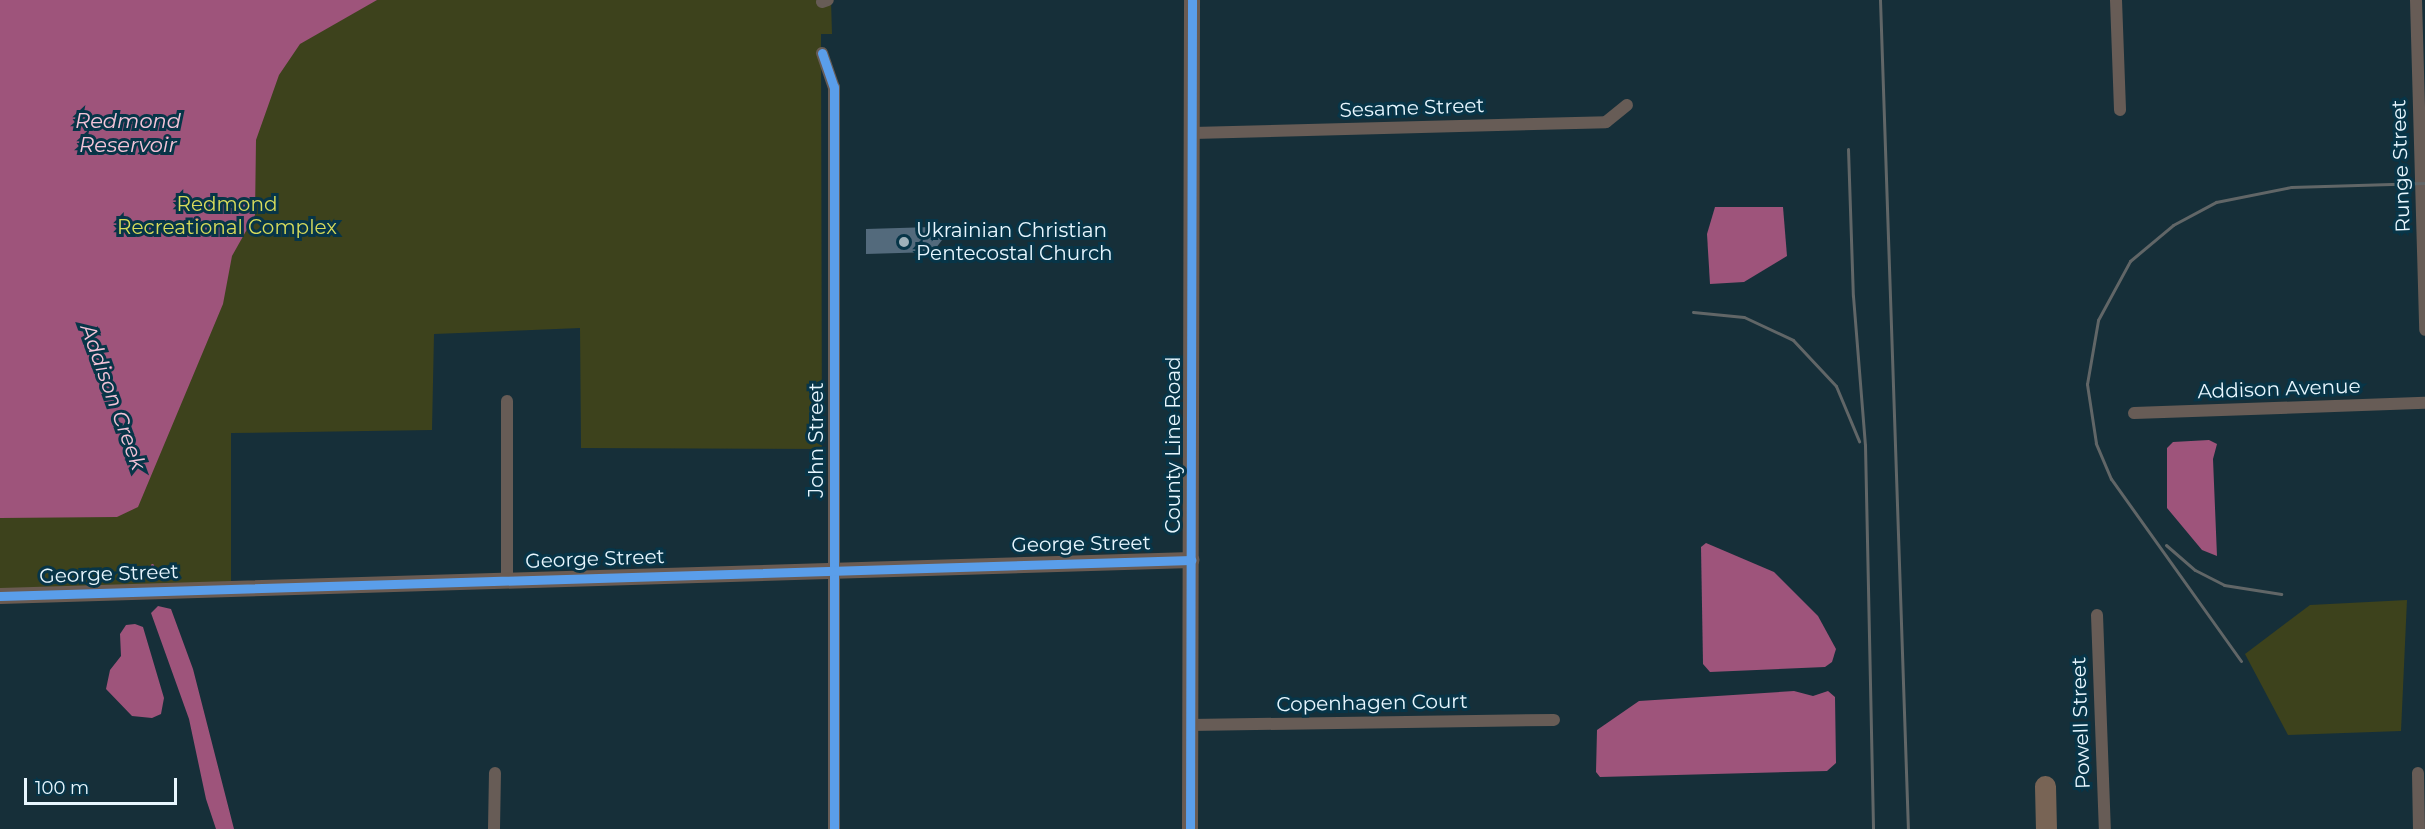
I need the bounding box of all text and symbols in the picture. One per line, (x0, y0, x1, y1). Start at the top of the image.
street label: Sesame Street (1339, 93, 1485, 123)
street label: Runge Street (2387, 99, 2415, 233)
water label: Redmond Reservoir (75, 108, 181, 158)
park label: Redmond Recreational Complex (117, 193, 337, 240)
place label: Ukrainian Christian Pentecostal Church (916, 219, 1113, 266)
marker: Ukrainian Christian Pentecostal Church (897, 235, 911, 249)
water label: Addison Creek (75, 321, 151, 473)
street label: County Line Road (1161, 356, 1185, 534)
street label: Addison Avenue (2197, 374, 2361, 404)
street label: John Street (804, 382, 828, 498)
street label: George Street (1011, 531, 1151, 557)
street label: George Street (525, 545, 665, 573)
street label: George Street (39, 560, 179, 588)
street label: Powell Street (2067, 657, 2095, 789)
street label: Copenhagen Court (1276, 689, 1468, 717)
scale bar (27, 766, 180, 804)
text: 100 m (35, 777, 89, 799)

